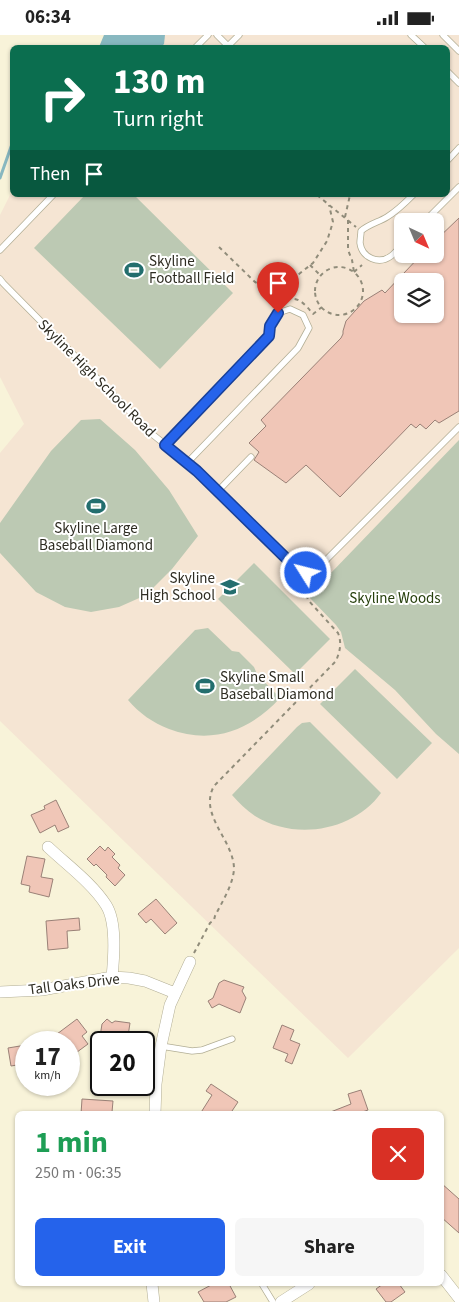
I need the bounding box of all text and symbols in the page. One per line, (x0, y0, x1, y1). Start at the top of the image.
text: 06:34 (25, 4, 71, 31)
text: 130 m (113, 57, 205, 107)
icon: right (30, 65, 95, 130)
text: Turn right (113, 103, 203, 135)
icon: arrive (80, 160, 108, 188)
text: Then (30, 161, 70, 188)
north arrow (394, 213, 444, 263)
map controls (394, 213, 444, 323)
place label: Skyline Football Field (149, 251, 234, 289)
sports icon: Skyline Football Field (123, 259, 145, 281)
pin (257, 262, 299, 313)
icon: arrive (264, 269, 292, 297)
button: layers (394, 273, 444, 323)
street label: Skyline High School Road (33, 315, 160, 442)
sports icon: Skyline Large Baseball Diamond (85, 495, 107, 517)
place label: Skyline Large Baseball Diamond (39, 518, 153, 556)
position arrow (279, 546, 331, 598)
place label: Skyline High School (140, 568, 215, 606)
school or university icon: Skyline High School (219, 576, 241, 598)
park label: Skyline Woods (349, 588, 441, 609)
place label: Skyline Small Baseball Diamond (220, 667, 334, 705)
sports icon: Skyline Small Baseball Diamond (194, 675, 216, 697)
street label: Tall Oaks Drive (27, 968, 121, 1001)
speed limit sign: 20 (90, 1031, 155, 1096)
text: 17 (34, 1039, 61, 1075)
text: km/h (34, 1067, 61, 1084)
text: 1 min (35, 1121, 108, 1164)
button: close (372, 1128, 424, 1180)
text: 250 m · 06:35 (35, 1162, 122, 1184)
button: Exit (35, 1218, 225, 1276)
button: Share (235, 1218, 424, 1276)

